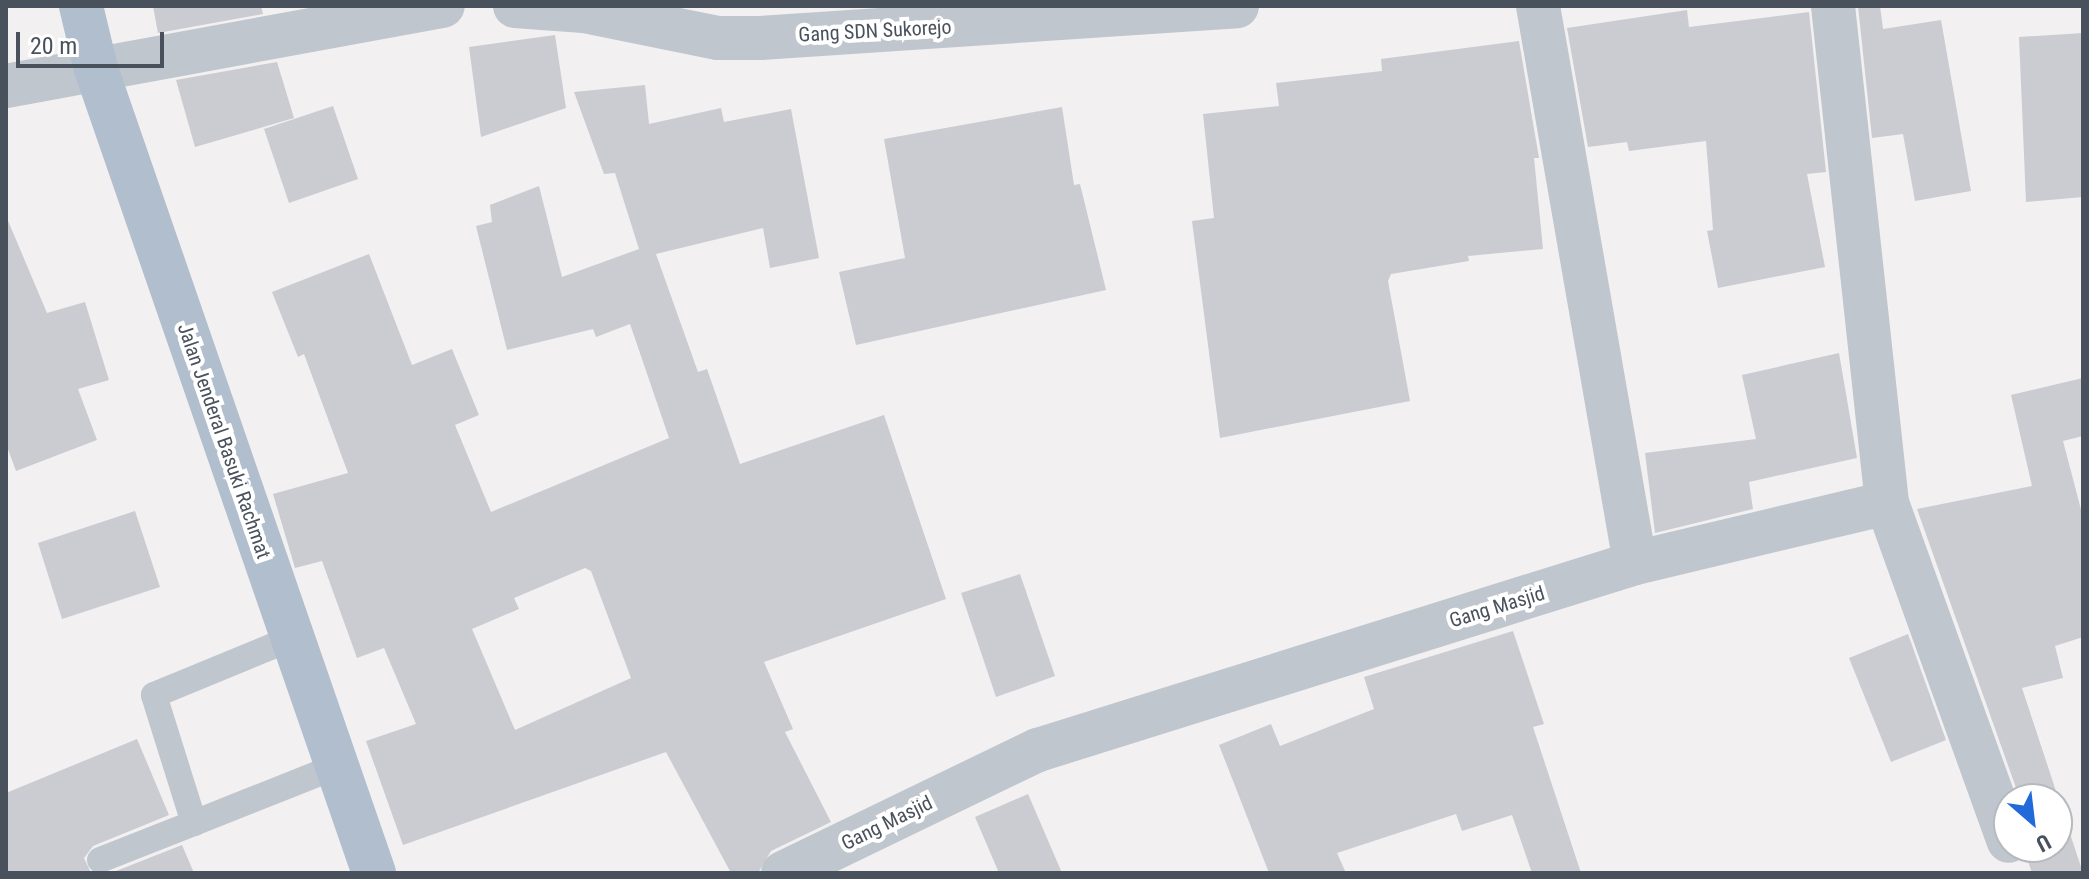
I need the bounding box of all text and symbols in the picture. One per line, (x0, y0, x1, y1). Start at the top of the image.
street label: Gang SDN Sukorejo (798, 15, 952, 47)
scale bar (20, 16, 168, 66)
text: 20 m (30, 32, 77, 60)
street label: Jalan Jenderal Basuki Rachmat (172, 320, 276, 562)
street label: Gang Masjid (1446, 581, 1548, 633)
north arrow (1993, 783, 2073, 863)
street label: Gang Masjid (838, 791, 936, 855)
text: U (2032, 829, 2055, 857)

